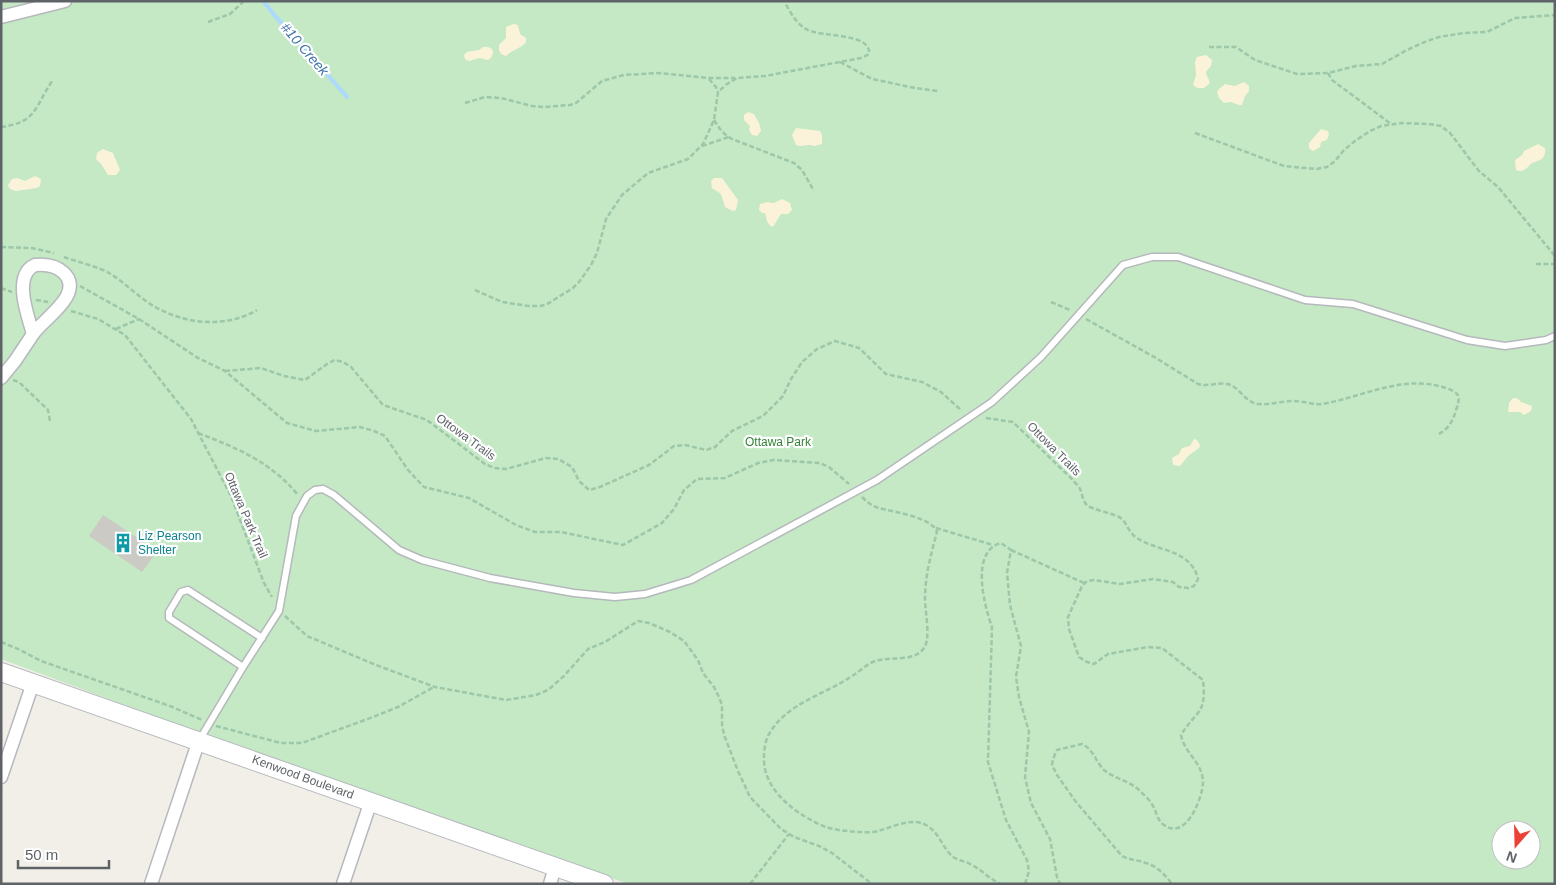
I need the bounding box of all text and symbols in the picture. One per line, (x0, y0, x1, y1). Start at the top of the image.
water label: #10 Creek (278, 19, 333, 79)
street label: Ottowa Trails (434, 411, 498, 463)
street label: Ottowa Trails (1024, 419, 1084, 479)
park label: Ottawa Park (745, 435, 812, 449)
street label: Ottawa Park Trail (222, 470, 270, 560)
place label: Liz Pearson Shelter (138, 529, 201, 557)
building icon: Liz Pearson Shelter (112, 532, 134, 554)
street label: Kenwood Boulevard (250, 752, 356, 802)
north arrow (1491, 820, 1541, 870)
scale bar (18, 838, 109, 870)
text: 50 m (25, 846, 58, 863)
text: N (1504, 848, 1519, 866)

